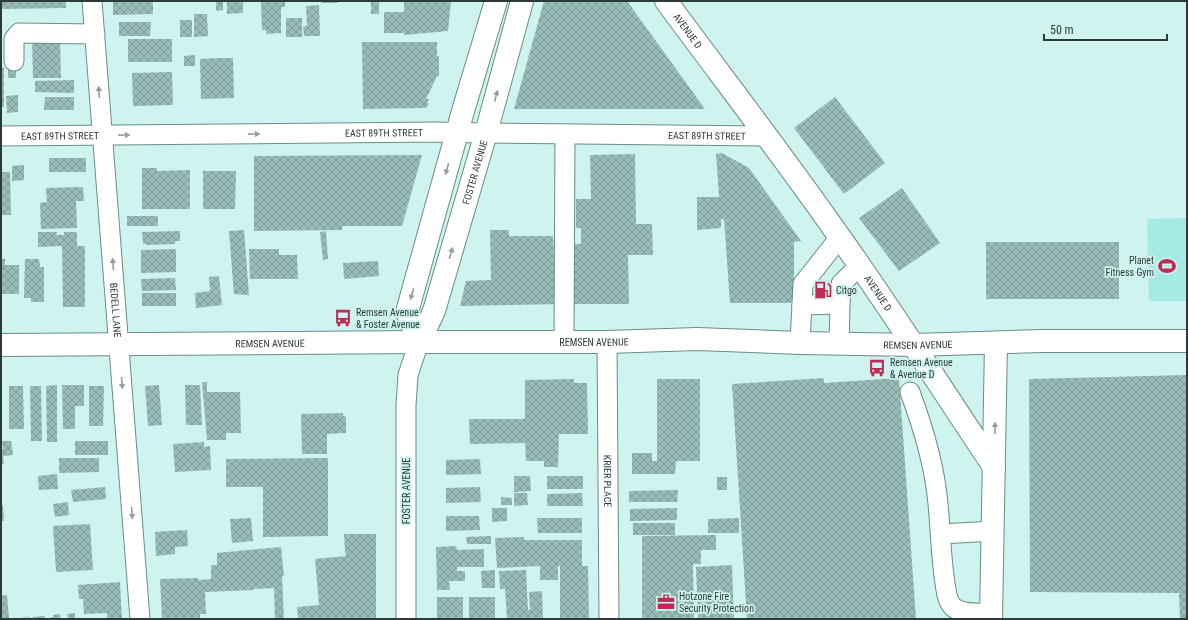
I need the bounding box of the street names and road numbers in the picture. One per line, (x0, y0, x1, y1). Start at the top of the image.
street label: AVENUE D (671, 11, 705, 51)
street label: EAST 89TH STREET (345, 127, 423, 138)
street label: EAST 89TH STREET (668, 129, 746, 141)
street label: EAST 89TH STREET (21, 130, 99, 141)
street label: FOSTER AVENUE (460, 139, 489, 206)
street label: AVENUE D (862, 273, 895, 313)
street label: BEDELL LANE (108, 282, 124, 338)
street label: REMSEN AVENUE (559, 336, 629, 348)
street label: REMSEN AVENUE (235, 337, 305, 349)
street label: REMSEN AVENUE (883, 338, 953, 351)
street label: KRIER PLACE (602, 455, 614, 507)
street label: FOSTER AVENUE (401, 458, 412, 524)

